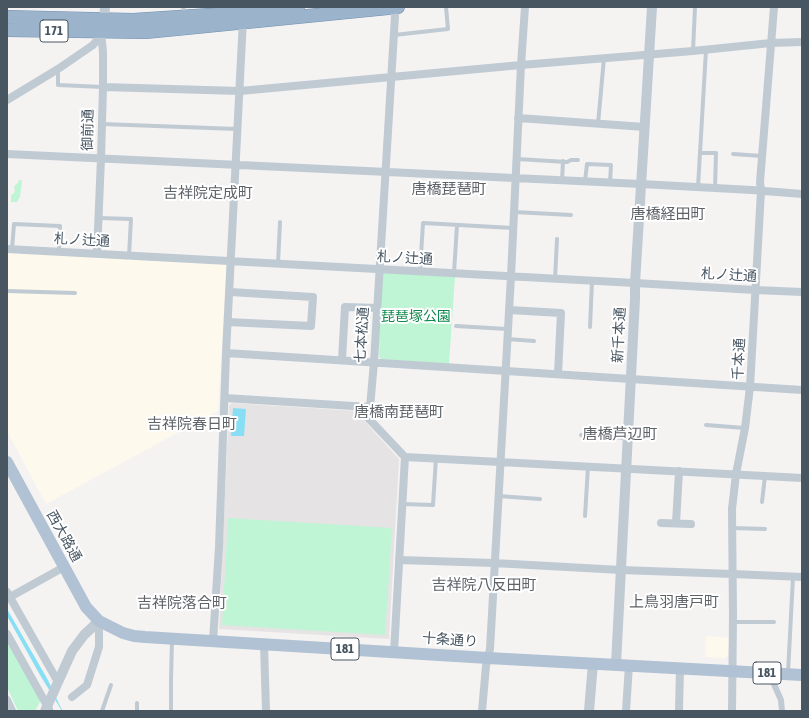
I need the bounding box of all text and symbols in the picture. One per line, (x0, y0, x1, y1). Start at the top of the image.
road number: 171 (40, 20, 68, 42)
street label: 御前通 (79, 109, 97, 151)
district label: 唐橋琵琶町 (412, 180, 486, 198)
district label: 吉祥院定成町 (163, 184, 253, 202)
district label: 唐橋経田町 (631, 205, 705, 223)
street label: 札ノ辻通 (54, 230, 110, 250)
street label: 札ノ辻通 (377, 248, 433, 268)
street label: 札ノ辻通 (701, 265, 757, 285)
street label: 七本松通 (352, 306, 372, 364)
street label: 新千本通 (609, 307, 629, 363)
park label: 琵琶塚公園 (381, 309, 451, 325)
street label: 千本通 (730, 338, 748, 380)
district label: 唐橋南琵琶町 (354, 403, 444, 421)
district label: 吉祥院春日町 (147, 415, 237, 433)
district label: 唐橋芦辺町 (583, 425, 657, 443)
street label: 西大路通 (43, 507, 85, 565)
district label: 吉祥院八反田町 (432, 576, 536, 594)
district label: 上鳥羽唐戸町 (629, 593, 719, 611)
district label: 吉祥院落合町 (137, 594, 227, 612)
street label: 十条通り (421, 630, 479, 650)
road number: 181 (331, 638, 359, 660)
road number: 181 (753, 662, 781, 684)

